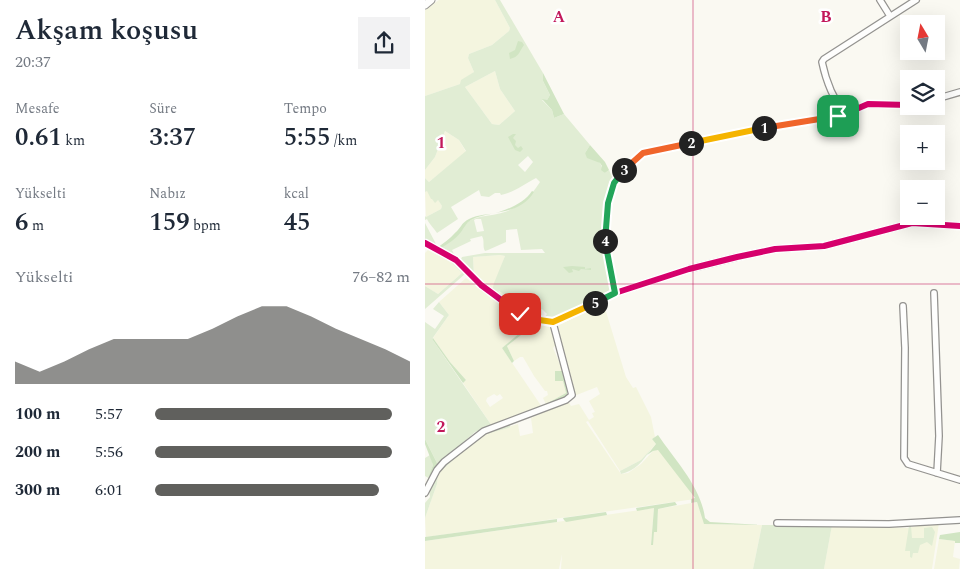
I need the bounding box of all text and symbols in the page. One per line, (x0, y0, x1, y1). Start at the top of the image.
text: A (553, 5, 566, 29)
text: B (820, 5, 832, 29)
text: Akşam koşusu (15, 9, 198, 52)
north arrow (900, 15, 945, 60)
map controls (900, 15, 945, 225)
button: share (358, 17, 410, 69)
text: 20:37 (15, 50, 51, 74)
button: layers (900, 70, 945, 115)
pin (817, 95, 859, 137)
text: Mesafe (15, 98, 60, 119)
text: Süre (149, 98, 177, 119)
text: Tempo (284, 98, 327, 119)
icon: arrive (824, 102, 852, 130)
pin: 1 (751, 116, 777, 140)
text: 1 (761, 118, 768, 139)
text: 0.61 (15, 119, 62, 157)
text: 3:37 (149, 119, 196, 157)
text: 5:55 (284, 119, 330, 157)
button: + (900, 125, 945, 170)
text: km (62, 130, 85, 151)
text: /km (330, 130, 357, 151)
pin: 2 (679, 130, 703, 156)
text: 1 (437, 131, 445, 155)
text: 2 (688, 133, 695, 154)
pin: 3 (611, 158, 637, 182)
text: 3 (621, 160, 628, 181)
button: − (900, 180, 945, 225)
text: Yükselti (15, 183, 66, 204)
text: Nabız (149, 183, 186, 204)
text: kcal (284, 183, 309, 204)
text: 6 (15, 204, 28, 242)
text: 159 (149, 204, 190, 242)
text: 45 (284, 204, 310, 242)
text: m (28, 215, 44, 236)
text: bpm (190, 215, 221, 236)
pin: 4 (593, 228, 617, 254)
text: 4 (602, 231, 609, 252)
text: Yükselti (15, 265, 73, 289)
text: 76–82 m (352, 265, 410, 289)
pin: 5 (583, 290, 607, 316)
pin (499, 293, 541, 335)
text: 5 (592, 293, 599, 314)
icon: check (506, 300, 534, 328)
text: 100 m (15, 402, 60, 426)
text: 5:57 (95, 402, 123, 426)
text: 2 (437, 415, 446, 439)
text: 200 m (15, 440, 60, 464)
text: 5:56 (95, 440, 123, 464)
text: 300 m (15, 478, 60, 502)
text: 6:01 (95, 478, 123, 502)

